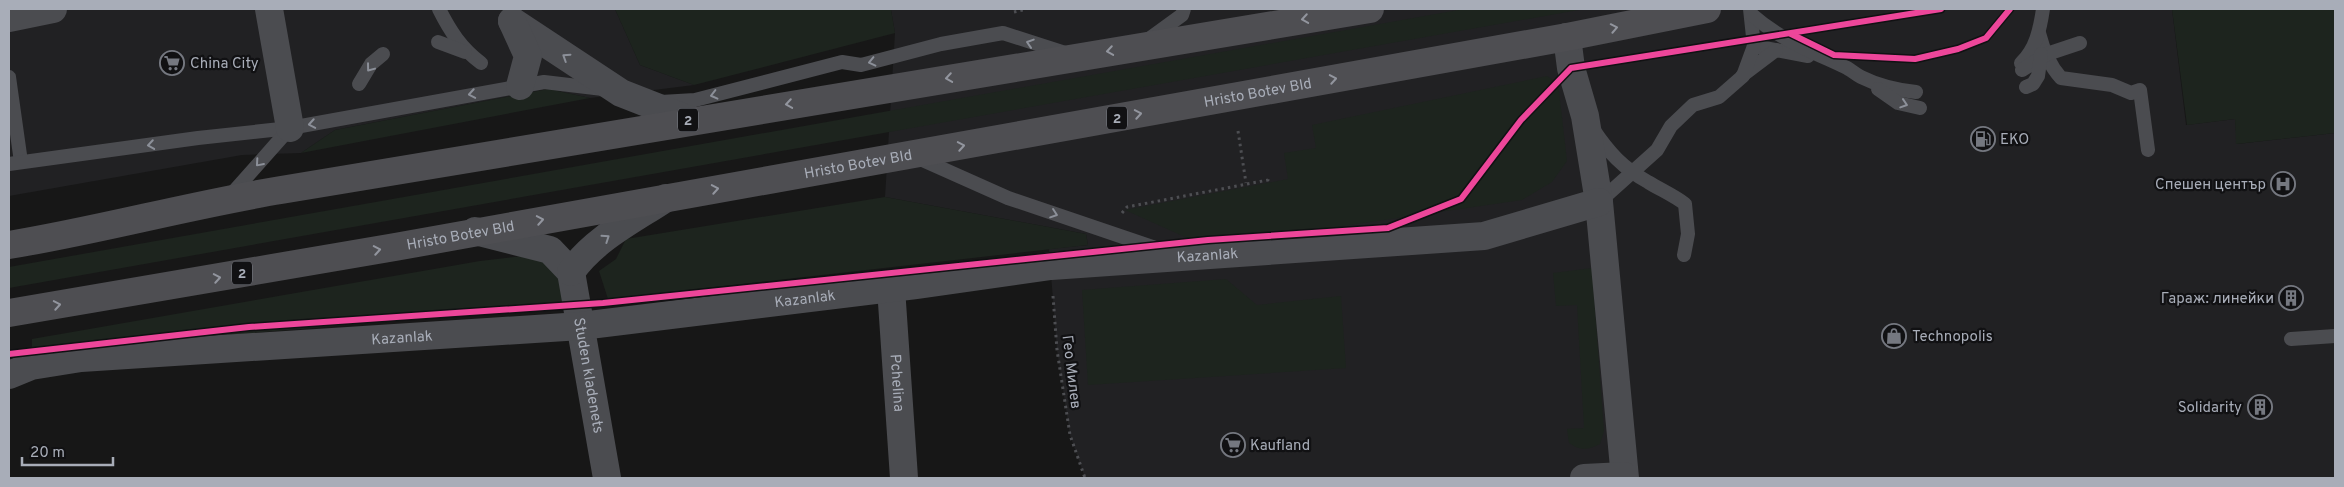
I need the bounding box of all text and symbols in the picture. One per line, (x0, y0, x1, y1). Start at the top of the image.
one-way arrow (1300, 14, 1309, 24)
one-way arrow (1610, 23, 1619, 33)
one-way arrow (1026, 38, 1034, 48)
one-way arrow (1105, 46, 1114, 56)
supermarket icon: China City (159, 50, 185, 76)
one-way arrow (562, 54, 572, 63)
place label: China City (190, 55, 259, 74)
one-way arrow (868, 56, 877, 67)
one-way arrow (367, 62, 376, 72)
one-way arrow (945, 72, 954, 82)
street label: Hristo Botev Bld (1202, 75, 1313, 113)
one-way arrow (1328, 75, 1337, 85)
one-way arrow (467, 89, 476, 99)
one-way arrow (710, 89, 719, 100)
one-way arrow (785, 98, 793, 108)
one-way arrow (1900, 98, 1908, 108)
road number: 2 (1107, 106, 1127, 130)
road number: 2 (678, 108, 698, 132)
one-way arrow (1134, 109, 1143, 119)
one-way arrow (308, 118, 316, 128)
fuel station icon: EKO (1970, 126, 1996, 152)
place label: EKO (2000, 131, 2029, 150)
one-way arrow (147, 139, 155, 149)
one-way arrow (957, 141, 965, 151)
street label: Hristo Botev Bld (803, 147, 914, 185)
one-way arrow (255, 158, 264, 167)
hospital icon: Спешен център (2270, 171, 2296, 197)
place label: Спешен център (2155, 176, 2266, 195)
one-way arrow (710, 184, 719, 194)
one-way arrow (1049, 208, 1058, 218)
one-way arrow (536, 215, 545, 225)
street label: Hristo Botev Bld (405, 218, 516, 256)
one-way arrow (600, 235, 610, 244)
street label: Kazanlak (1176, 245, 1239, 268)
one-way arrow (373, 246, 381, 256)
road number: 2 (232, 262, 252, 284)
one-way arrow (213, 273, 221, 283)
building icon: Гараж: линейки (2278, 285, 2304, 311)
street label: Kazanlak (773, 287, 837, 313)
place label: Гараж: линейки (2161, 290, 2274, 309)
one-way arrow (52, 301, 61, 311)
street label: Studen kladenets (568, 316, 607, 435)
shop icon: Technopolis (1881, 323, 1907, 349)
street label: Kazanlak (371, 328, 433, 350)
place label: Technopolis (1912, 328, 1993, 347)
street label: Гео Милев (1057, 334, 1084, 410)
street label: Pchelina (885, 353, 907, 412)
building icon: Solidarity (2247, 394, 2273, 420)
place label: Solidarity (2178, 399, 2242, 418)
supermarket icon: Kaufland (1220, 432, 1246, 458)
scale bar (22, 434, 114, 466)
place label: Kaufland (1250, 437, 1310, 456)
text: 20 m (30, 444, 65, 463)

